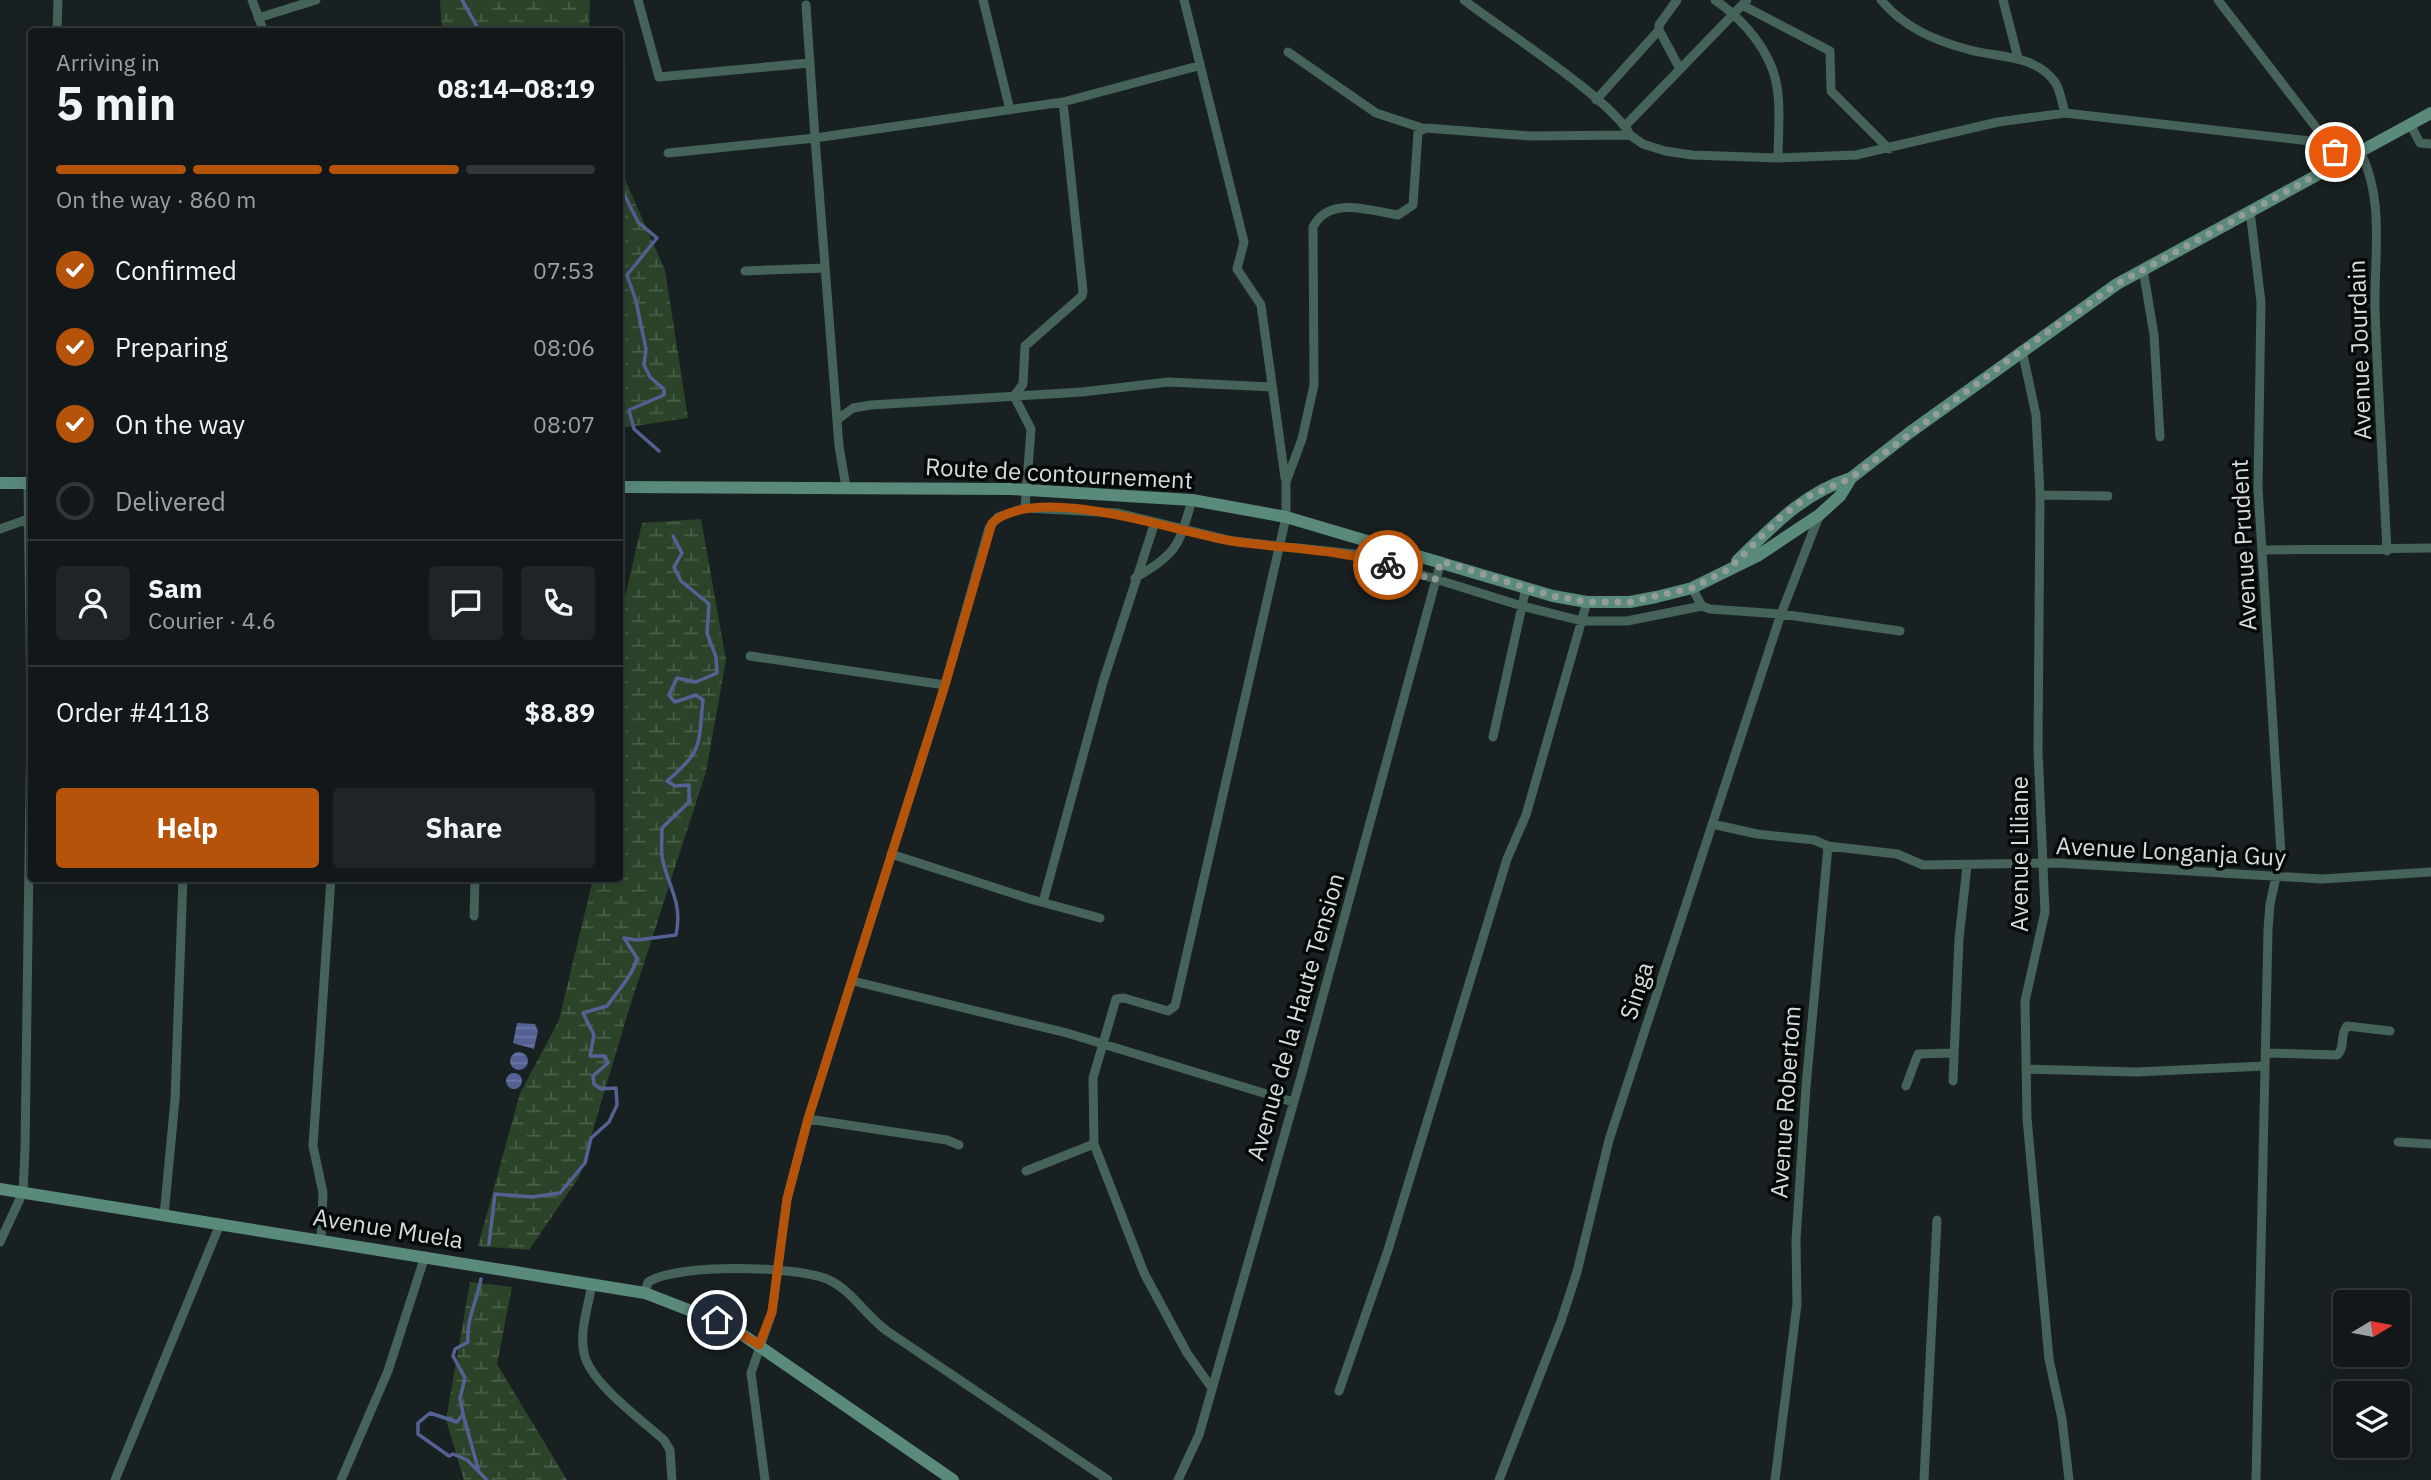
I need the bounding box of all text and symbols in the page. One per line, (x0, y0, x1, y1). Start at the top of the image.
text: Arriving in (56, 47, 160, 77)
text: 08:14–08:19 (438, 71, 595, 105)
text: 5 min (56, 73, 176, 133)
pin (2305, 122, 2365, 182)
icon: bag (2316, 133, 2354, 171)
text: On the way · 860 m (56, 184, 256, 214)
icon: check (56, 251, 94, 289)
text: Confirmed (115, 253, 237, 287)
text: 07:53 (533, 255, 595, 285)
street label: Avenue Jourdain (2340, 259, 2378, 441)
icon: check (56, 328, 94, 366)
text: Preparing (115, 330, 228, 364)
text: 08:06 (533, 332, 595, 362)
icon: check (56, 405, 94, 443)
text: On the way (115, 407, 245, 441)
text: 08:07 (533, 409, 595, 439)
street label: Route de contournement (924, 450, 1194, 496)
street label: Avenue Prudent (2223, 458, 2263, 632)
text: Delivered (115, 484, 226, 518)
courier (1353, 530, 1423, 600)
icon: bike (1369, 546, 1407, 584)
button: person (56, 566, 130, 640)
button: chat (429, 566, 503, 640)
button: phone (521, 566, 595, 640)
text: Sam (148, 571, 202, 605)
text: Courier · 4.6 (148, 605, 276, 635)
text: Order #4118 (56, 695, 210, 729)
text: $8.89 (525, 695, 595, 729)
street label: Avenue Liliane (2003, 776, 2035, 932)
button: Help (56, 788, 319, 868)
button: Share (333, 788, 595, 868)
street label: Avenue Longanja Guy (2055, 829, 2287, 873)
street label: Avenue de la Haute Tension (1239, 869, 1351, 1164)
street label: Singa (1612, 958, 1660, 1024)
street label: Avenue Robertom (1762, 1005, 1808, 1199)
street label: Avenue Muela (311, 1200, 466, 1256)
pin (687, 1290, 747, 1350)
north arrow (2333, 1290, 2410, 1367)
map controls (2333, 1290, 2410, 1458)
icon: home (698, 1301, 736, 1339)
button: layers (2333, 1381, 2410, 1458)

